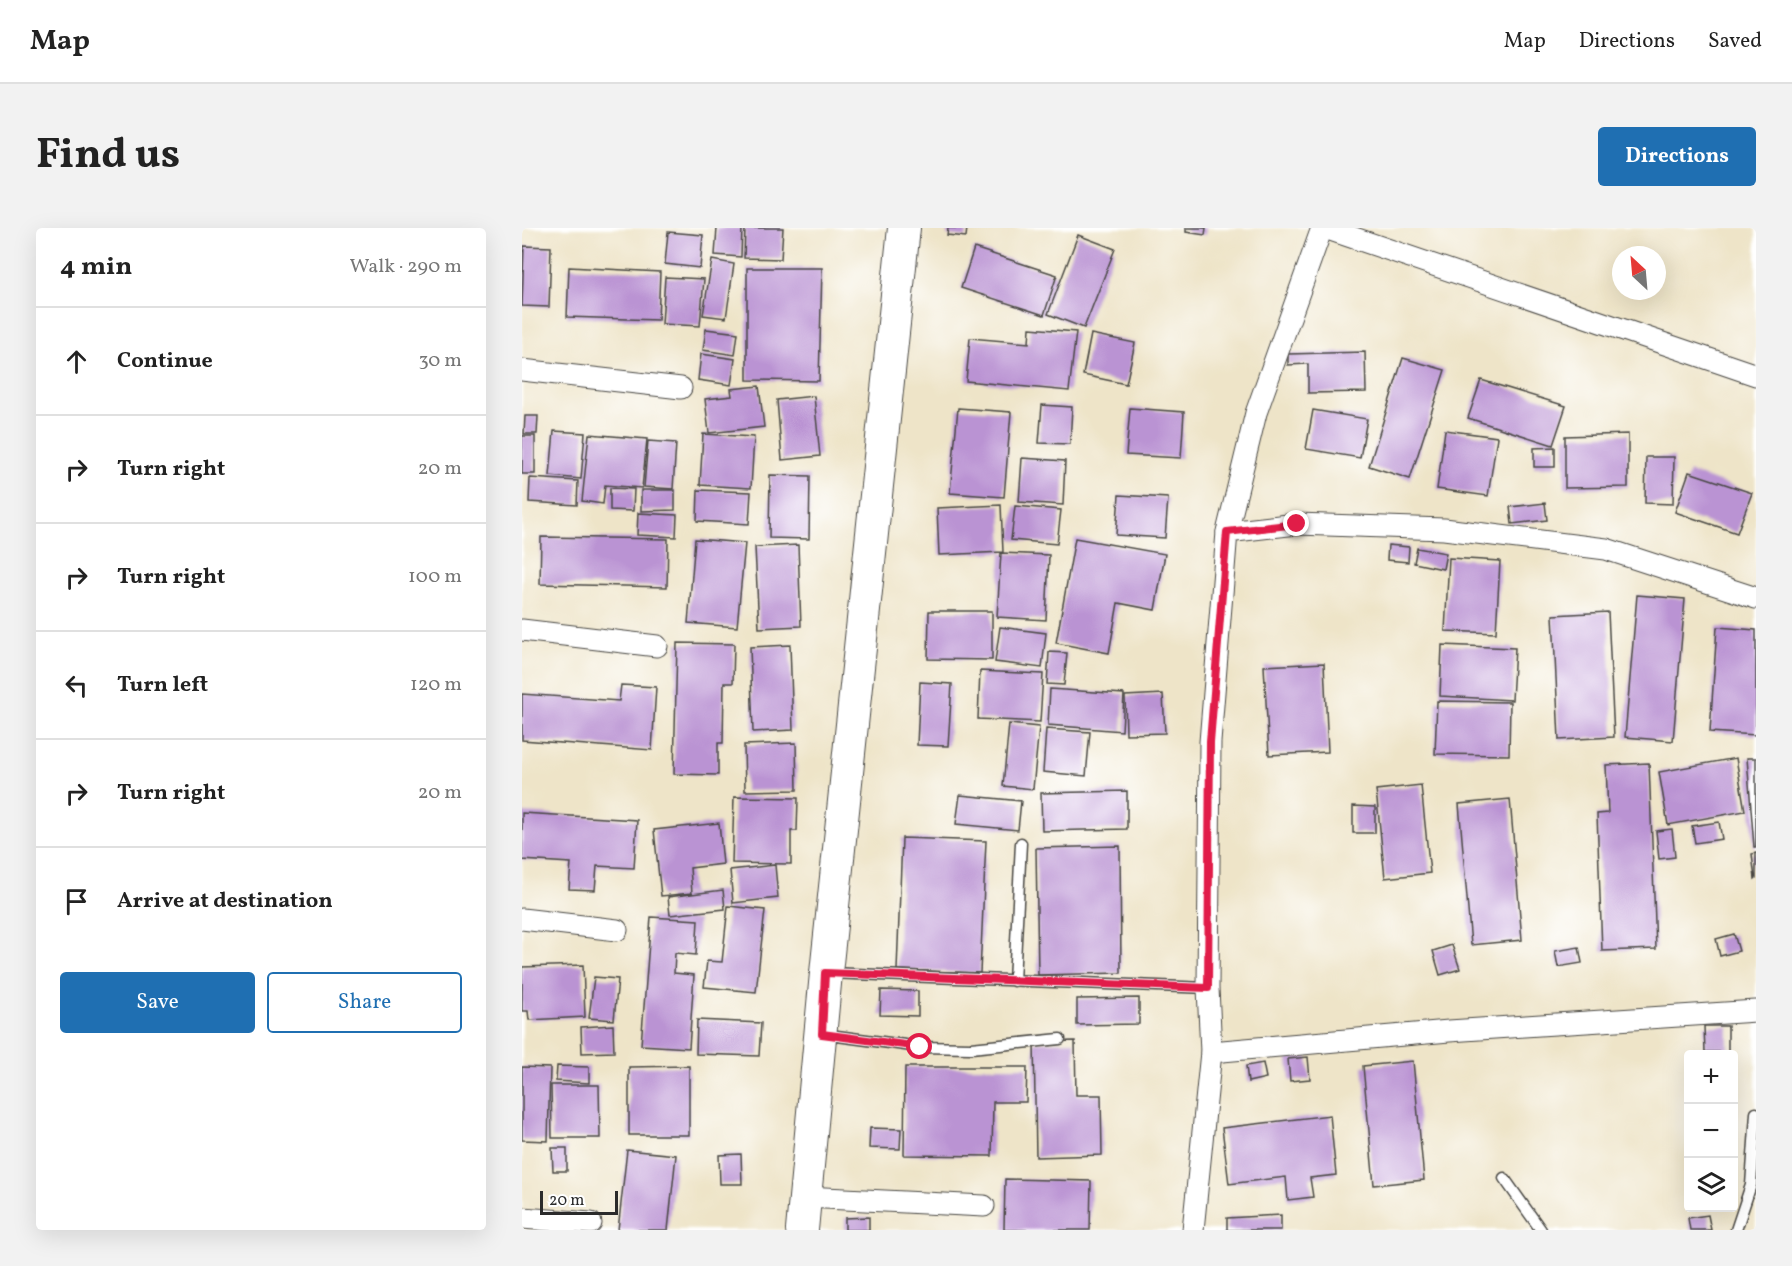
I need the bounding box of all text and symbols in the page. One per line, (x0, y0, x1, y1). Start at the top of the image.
text: Map (30, 22, 90, 61)
text: Map (1504, 27, 1546, 56)
text: Directions (1579, 27, 1675, 56)
text: Saved (1708, 27, 1762, 56)
text: Find us (36, 127, 180, 186)
button: Directions (1598, 127, 1756, 186)
north arrow (1612, 246, 1666, 300)
text: 4 min (60, 249, 132, 285)
text: Walk · 290 m (350, 253, 462, 281)
icon: ahead (60, 345, 93, 378)
text: Continue (117, 346, 213, 377)
text: 30 m (418, 347, 462, 375)
icon: right (60, 453, 93, 486)
text: Turn right (117, 454, 225, 485)
text: 20 m (418, 455, 462, 483)
route end (1283, 510, 1309, 536)
icon: right (60, 561, 93, 594)
text: Turn right (117, 562, 225, 593)
text: 100 m (408, 563, 462, 591)
icon: left (60, 669, 93, 702)
text: Turn left (117, 670, 208, 701)
text: 120 m (410, 671, 462, 699)
icon: right (60, 777, 93, 810)
text: Turn right (117, 778, 225, 809)
text: 20 m (418, 779, 462, 807)
icon: arrive (60, 885, 93, 918)
text: Arrive at destination (117, 886, 333, 917)
button: Save (60, 972, 255, 1033)
button: Share (267, 972, 462, 1033)
route start (906, 1033, 932, 1059)
map controls (1684, 1050, 1738, 1212)
button: + (1684, 1050, 1738, 1104)
button: − (1684, 1104, 1738, 1158)
button: layers (1684, 1158, 1738, 1212)
scale bar (540, 1188, 618, 1216)
text: 20 m (549, 1190, 584, 1212)

